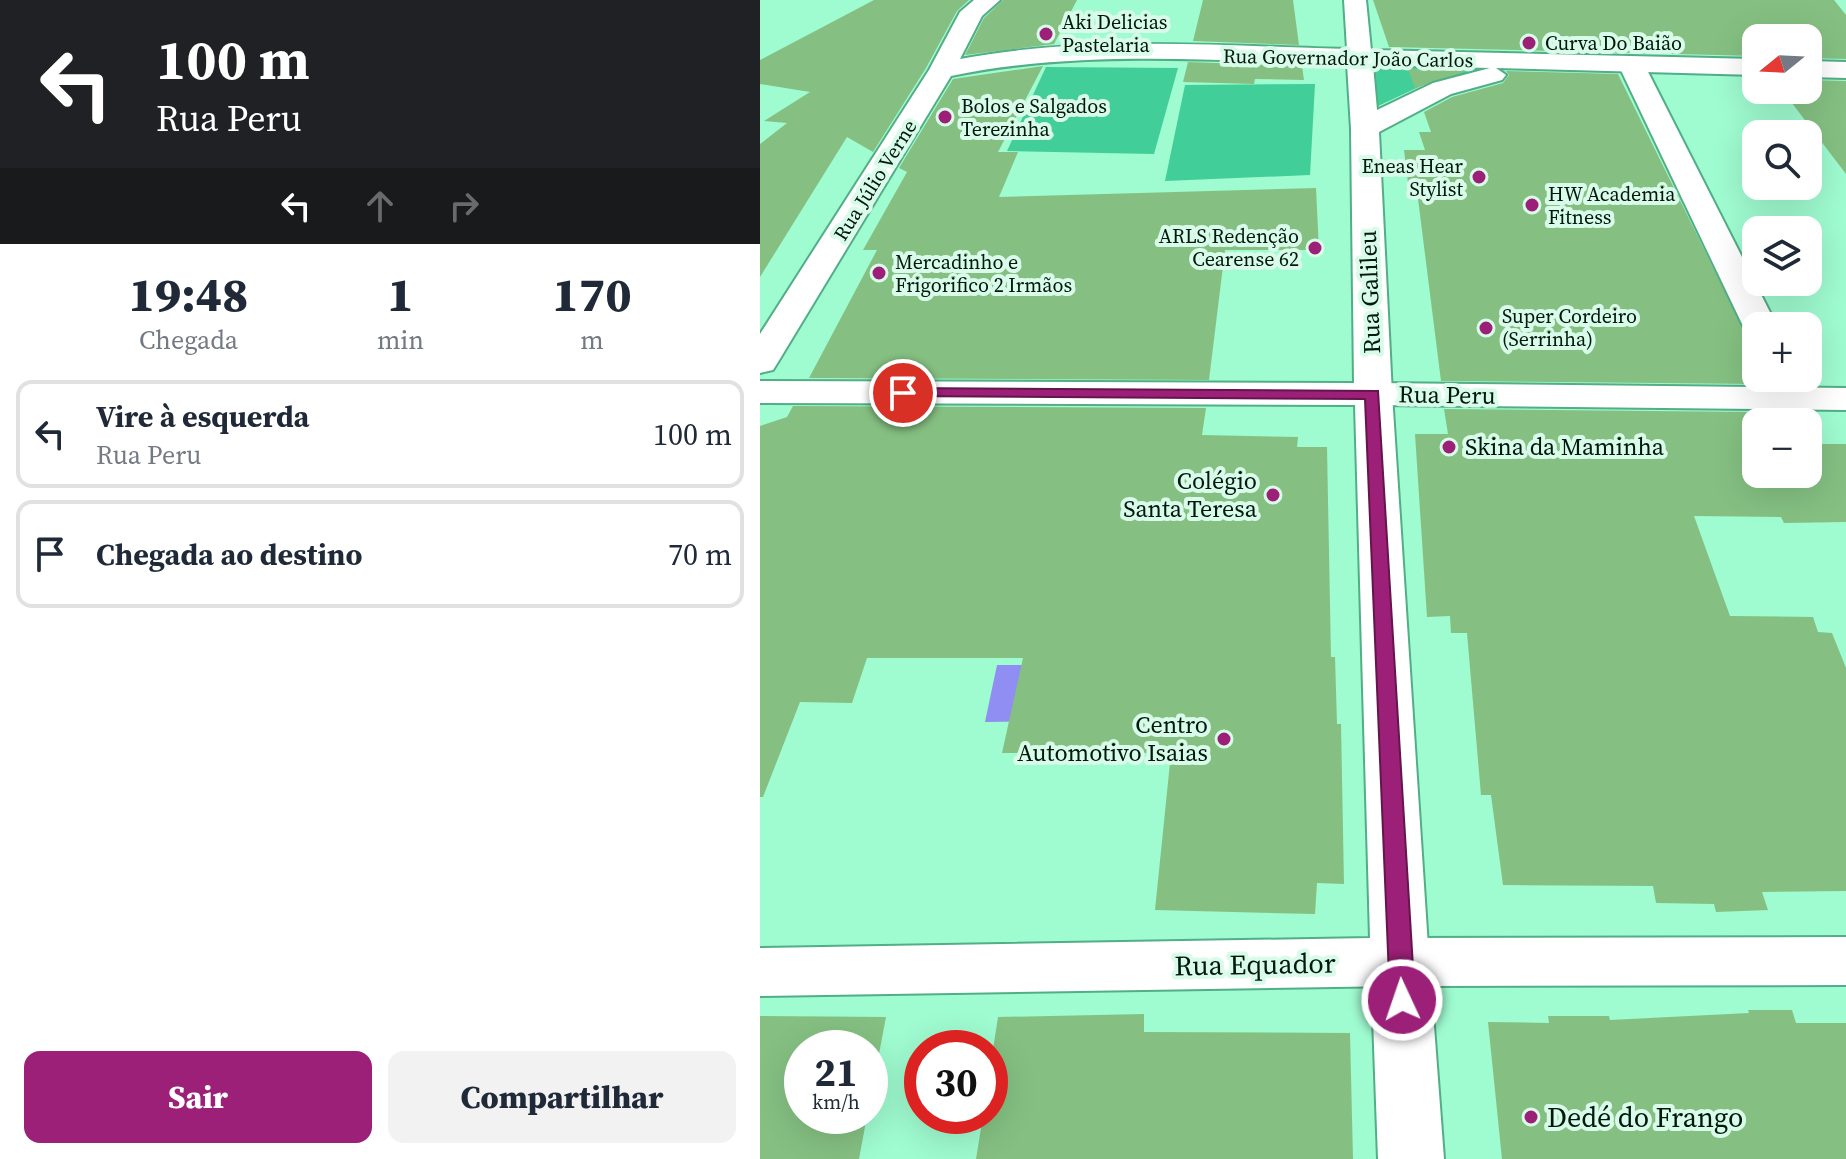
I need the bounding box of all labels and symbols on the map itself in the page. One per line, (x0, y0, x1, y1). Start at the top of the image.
place label: Aki Delicias Pastelaria (1062, 8, 1168, 59)
north arrow (1742, 24, 1822, 104)
marker: Aki Delicias Pastelaria (1037, 25, 1055, 43)
place label: Curva Do Baião (1545, 29, 1682, 57)
marker: Curva Do Baião (1520, 34, 1538, 52)
street label: Rua Governador João Carlos (1223, 42, 1473, 74)
place label: Bolos e Salgados Terezinha (961, 92, 1107, 143)
marker: Bolos e Salgados Terezinha (936, 108, 954, 126)
street label: Rua Júlio Verne (827, 114, 923, 246)
place label: Eneas Hear Stylist (1361, 152, 1464, 203)
marker: Eneas Hear Stylist (1470, 168, 1488, 186)
place label: HW Academia Fitness (1548, 180, 1676, 231)
marker: HW Academia Fitness (1523, 196, 1541, 214)
place label: ARLS Redenção Cearense 62 (1159, 222, 1299, 273)
street label: Rua Galileu (1351, 230, 1388, 354)
marker: ARLS Redenção Cearense 62 (1306, 239, 1324, 257)
place label: Mercadinho e Frigorifico 2 Irmãos (895, 248, 1072, 299)
marker: Mercadinho e Frigorifico 2 Irmãos (870, 264, 888, 282)
place label: Super Cordeiro (Serrinha) (1502, 302, 1637, 353)
marker: Super Cordeiro (Serrinha) (1477, 319, 1495, 337)
pin (869, 359, 937, 427)
street label: Rua Peru (1398, 377, 1496, 412)
place label: Skina da Maminha (1465, 430, 1665, 463)
marker: Skina da Maminha (1440, 438, 1458, 456)
place label: Colégio Santa Teresa (1123, 464, 1258, 525)
marker: Colégio Santa Teresa (1264, 486, 1282, 504)
place label: Centro Automotivo Isaias (1017, 708, 1208, 769)
marker: Centro Automotivo Isaias (1215, 730, 1233, 748)
street label: Rua Equador (1174, 944, 1336, 984)
position arrow (1360, 958, 1444, 1042)
speed limit sign: 30 (904, 1030, 1008, 1134)
place label: Dedé do Frango (1547, 1098, 1743, 1136)
marker: Dedé do Frango (1522, 1108, 1540, 1126)

